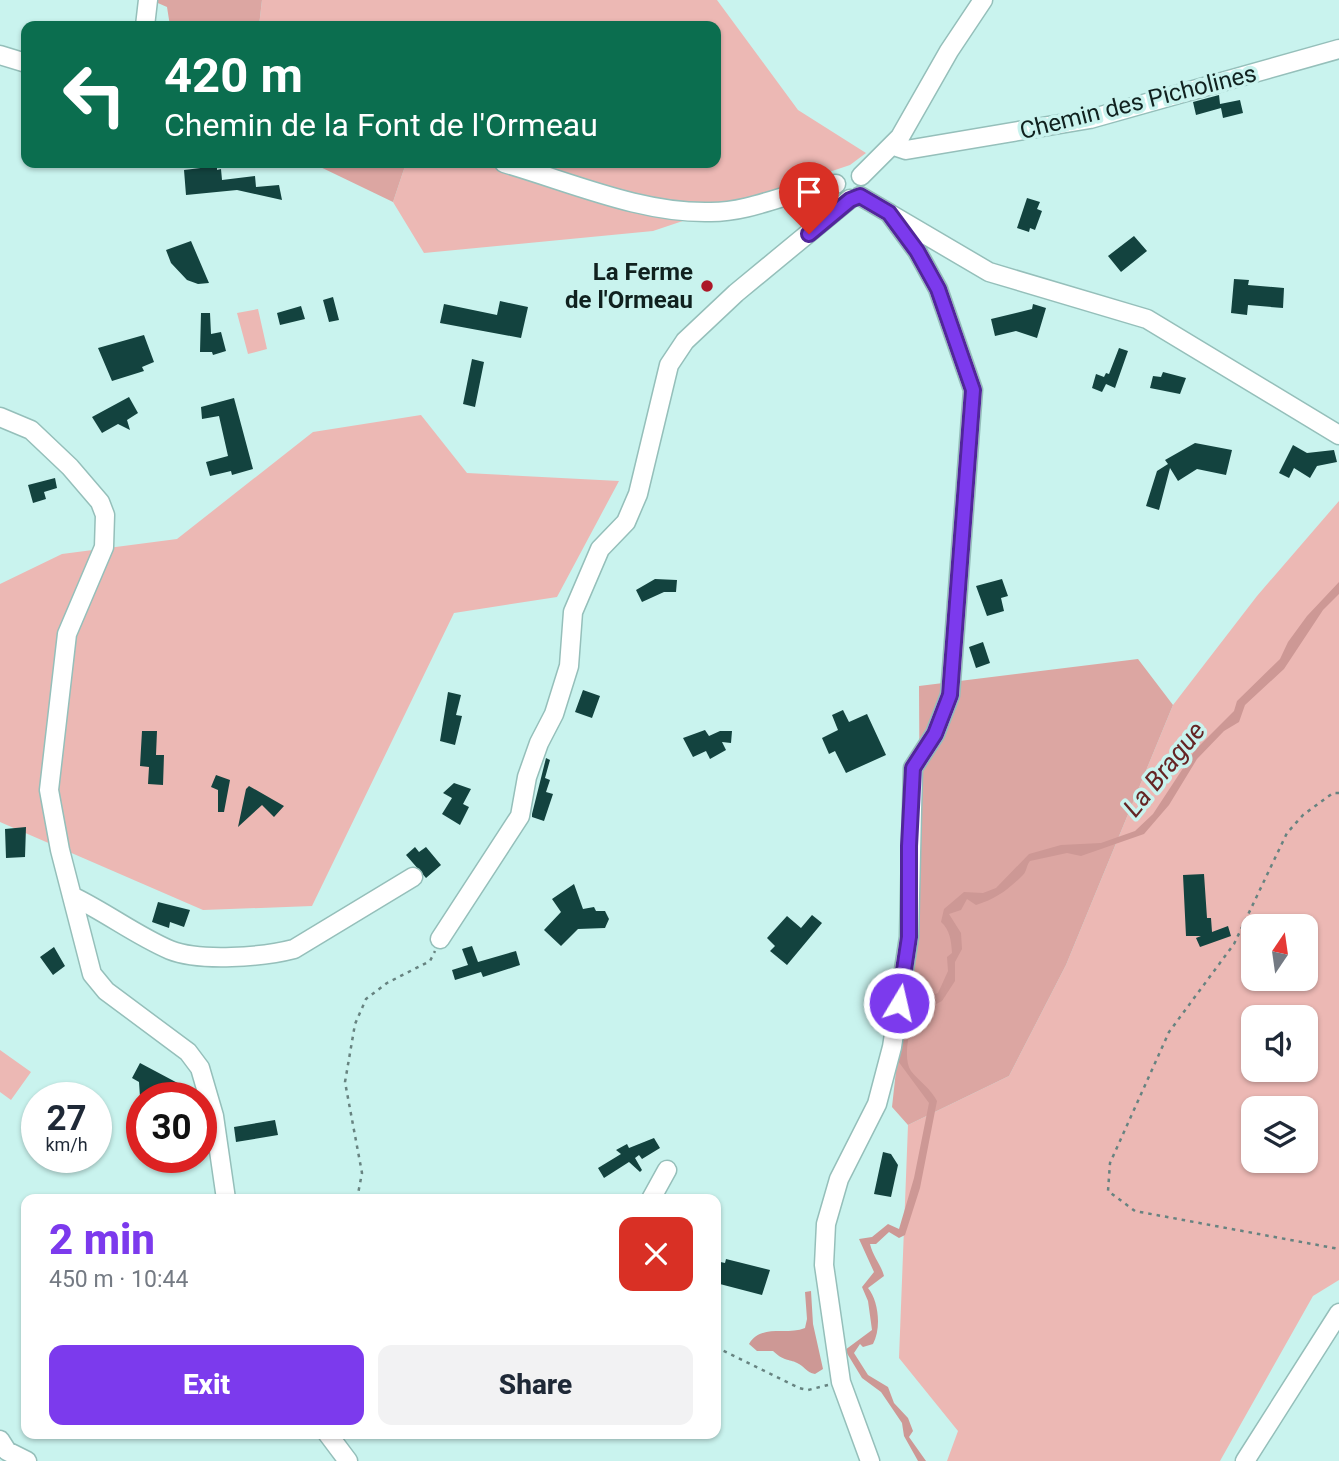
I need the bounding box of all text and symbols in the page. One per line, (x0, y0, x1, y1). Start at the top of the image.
text: 420 m (164, 47, 303, 104)
icon: left (49, 49, 140, 140)
street label: Chemin des Picholines (1017, 59, 1259, 145)
text: Chemin de la Font de l'Ormeau (164, 106, 598, 144)
pin (779, 162, 839, 234)
icon: arrive (790, 173, 828, 211)
place label: La Ferme de l'Ormeau (565, 258, 693, 314)
marker: La Ferme de l'Ormeau (699, 278, 715, 294)
water label: La Brague (1117, 716, 1211, 822)
north arrow (1241, 914, 1318, 990)
map controls (1241, 914, 1318, 1173)
position arrow (862, 966, 936, 1040)
button: sound (1241, 1005, 1318, 1082)
speed limit sign: 30 (126, 1082, 217, 1173)
button: layers (1241, 1096, 1318, 1173)
text: 27 (46, 1098, 87, 1139)
text: km/h (45, 1134, 88, 1155)
text: 2 min (49, 1215, 155, 1264)
button: close (619, 1217, 693, 1291)
text: 450 m · 10:44 (49, 1266, 188, 1293)
button: Exit (49, 1345, 364, 1425)
button: Share (378, 1345, 693, 1425)

